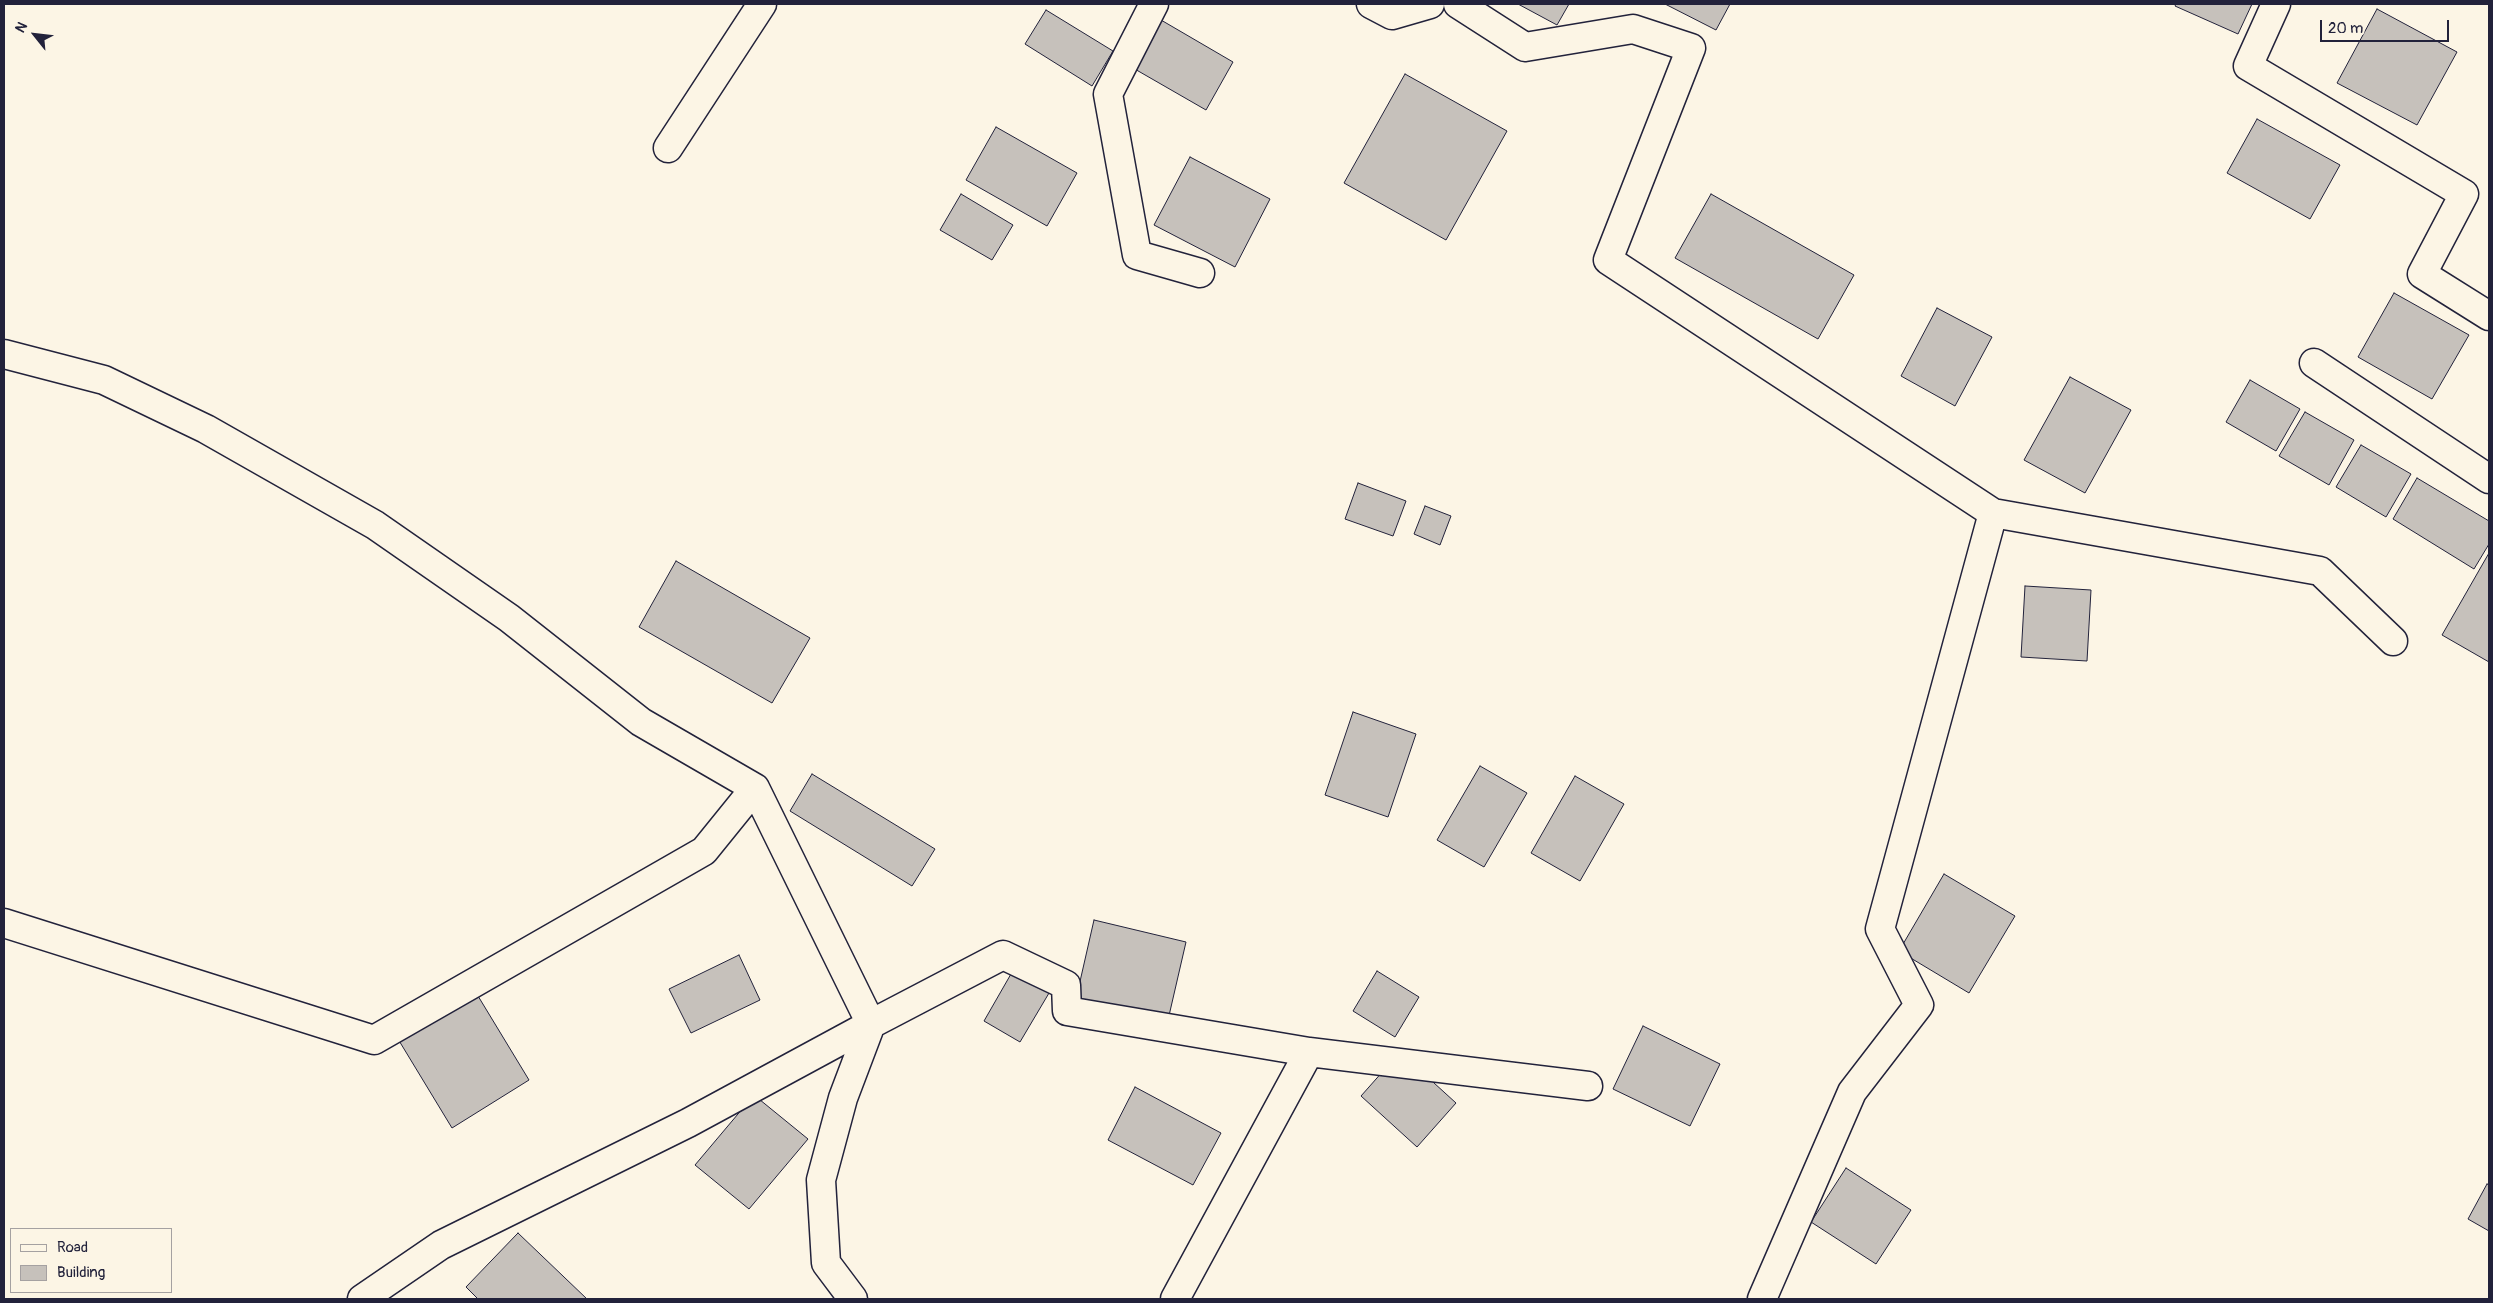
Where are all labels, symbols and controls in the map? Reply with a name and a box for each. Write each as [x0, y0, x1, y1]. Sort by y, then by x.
north arrow [10, 10, 60, 60]
scale bar [2323, 10, 2452, 42]
text: N [12, 19, 31, 36]
text: 20 m [2328, 19, 2363, 38]
legend [10, 1228, 172, 1293]
text: Road [57, 1238, 88, 1257]
text: Building [57, 1263, 105, 1282]

